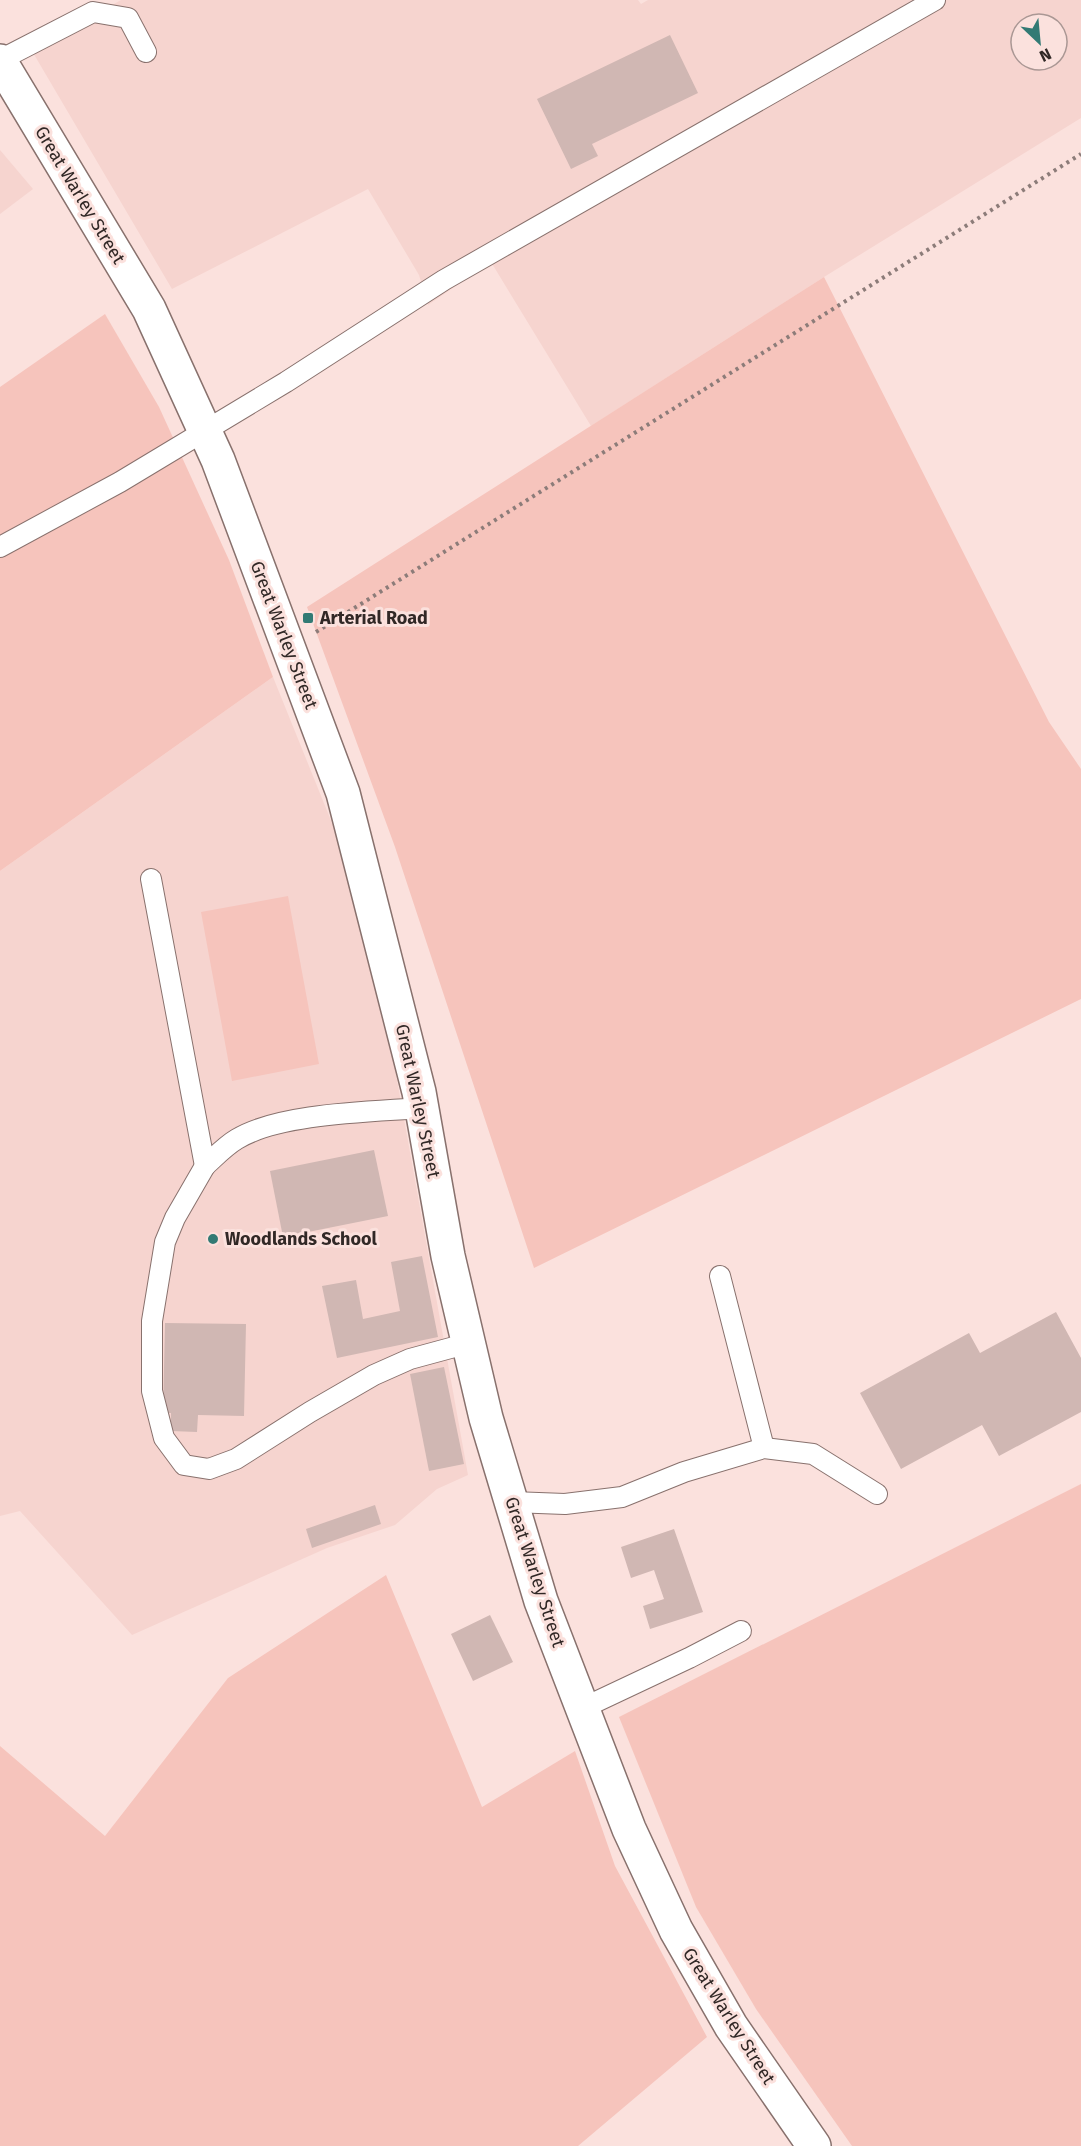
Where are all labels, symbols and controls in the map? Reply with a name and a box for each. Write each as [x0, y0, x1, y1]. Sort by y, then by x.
north arrow [1009, 12, 1069, 72]
text: N [1036, 44, 1054, 66]
street label: Great Warley Street [30, 122, 130, 268]
street label: Great Warley Street [246, 558, 323, 713]
place label: Arterial Road [319, 607, 428, 629]
marker: Arterial Road [301, 611, 315, 625]
street label: Great Warley Street [391, 1022, 445, 1181]
place label: Woodlands School [225, 1228, 377, 1250]
marker: Woodlands School [206, 1232, 220, 1246]
street label: Great Warley Street [500, 1494, 570, 1650]
street label: Great Warley Street [678, 1944, 780, 2089]

